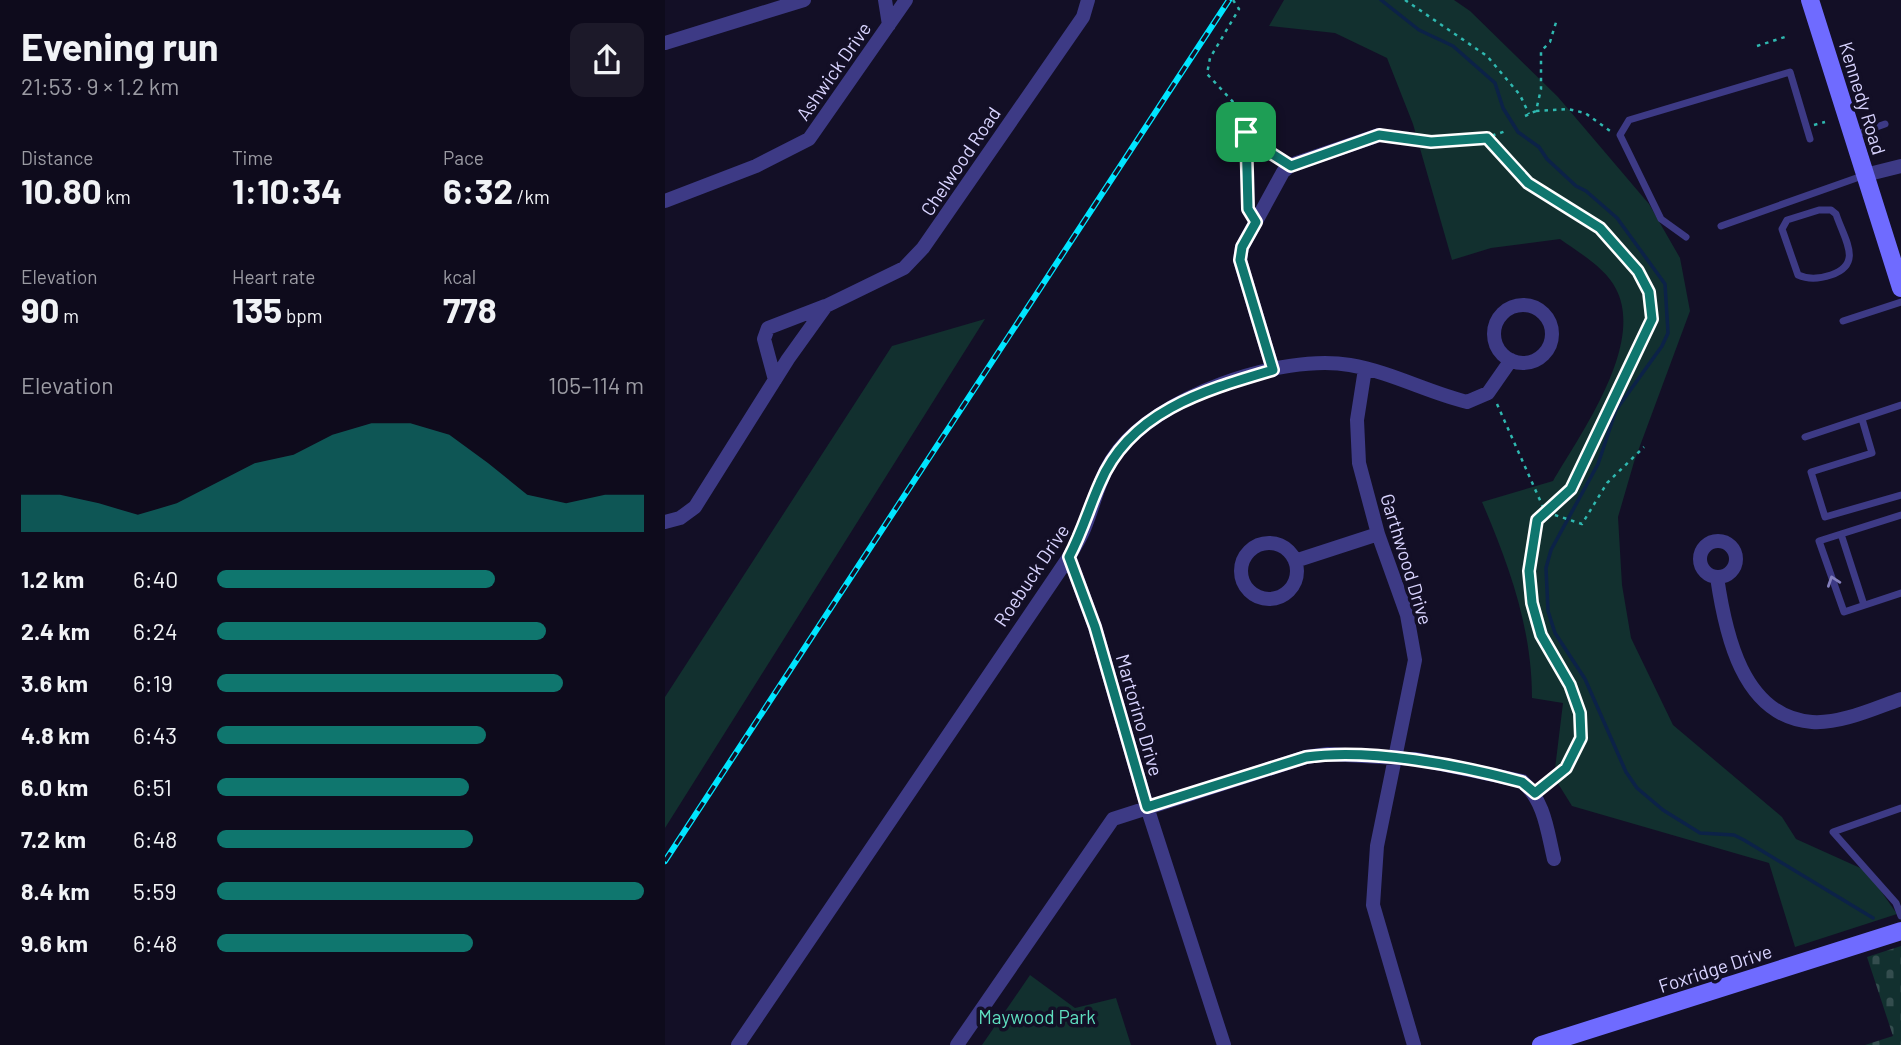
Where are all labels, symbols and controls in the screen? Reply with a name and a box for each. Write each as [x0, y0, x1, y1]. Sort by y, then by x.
street label: Ashwick Drive [791, 17, 875, 125]
text: Evening run [21, 23, 219, 69]
button: share [570, 23, 644, 97]
street label: Kennedy Road [1835, 39, 1891, 157]
text: 21:53 · 9 × 1.2 km [21, 72, 179, 100]
street label: Chelwood Road [915, 102, 1005, 220]
pin [1216, 102, 1276, 162]
icon: arrive [1227, 113, 1265, 151]
text: Distance [21, 146, 93, 169]
text: Time [232, 146, 273, 169]
text: Pace [443, 146, 484, 169]
text: 10.80 [21, 169, 102, 211]
text: 1:10:34 [232, 169, 342, 211]
text: 6:32 [443, 169, 513, 211]
text: km [102, 185, 131, 208]
text: /km [513, 185, 550, 208]
text: Elevation [21, 265, 98, 288]
text: Heart rate [232, 265, 315, 288]
text: kcal [443, 265, 476, 288]
text: 90 [21, 288, 60, 330]
text: 135 [232, 288, 282, 330]
text: 778 [443, 288, 497, 330]
text: m [60, 304, 79, 327]
text: bpm [282, 304, 323, 327]
text: Elevation [21, 371, 114, 399]
text: 105–114 m [548, 371, 644, 399]
street label: Garthwood Drive [1376, 491, 1438, 627]
street label: Roebuck Drive [988, 520, 1074, 630]
text: 1.2 km [21, 565, 84, 593]
text: 6:40 [133, 565, 178, 593]
one-way arrow [1828, 575, 1842, 587]
text: 2.4 km [21, 617, 90, 645]
text: 6:24 [133, 617, 178, 645]
street label: Martorino Drive [1112, 651, 1168, 779]
text: 3.6 km [21, 669, 88, 697]
text: 6:19 [133, 669, 173, 697]
text: 4.8 km [21, 721, 90, 749]
text: 6:43 [133, 721, 177, 749]
text: 6.0 km [21, 773, 88, 801]
text: 6:51 [133, 773, 172, 801]
text: 7.2 km [21, 825, 86, 853]
text: 6:48 [133, 825, 177, 853]
text: 8.4 km [21, 877, 90, 905]
text: 5:59 [133, 877, 176, 905]
text: 9.6 km [21, 929, 88, 957]
text: 6:48 [133, 929, 177, 957]
street label: Foxridge Drive [1655, 939, 1775, 997]
park label: Maywood Park [978, 1005, 1096, 1028]

